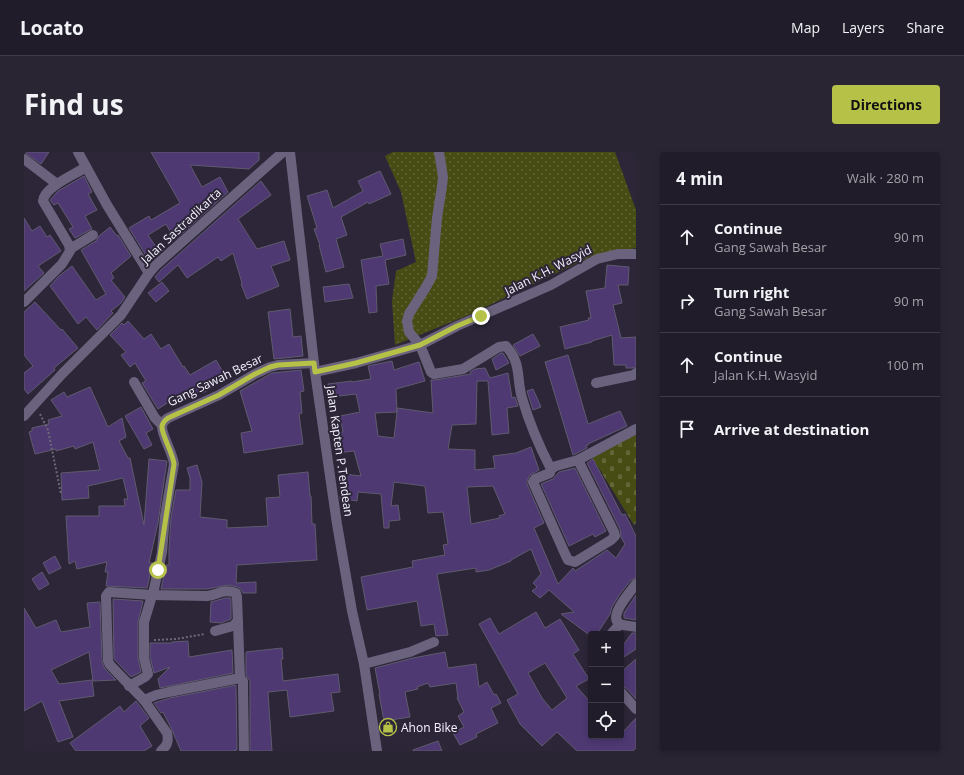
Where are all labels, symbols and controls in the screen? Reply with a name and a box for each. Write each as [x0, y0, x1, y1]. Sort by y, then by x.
text: Locato [20, 15, 84, 41]
text: Map [791, 18, 820, 37]
text: Layers [842, 18, 884, 37]
text: Share [906, 18, 944, 37]
text: Find us [24, 85, 124, 123]
button: Directions [832, 85, 940, 124]
text: 4 min [676, 167, 723, 190]
text: Walk · 280 m [847, 169, 924, 187]
street label: Jalan Sastradikarta [136, 184, 225, 268]
text: Continue [714, 218, 782, 238]
icon: ahead [676, 226, 698, 248]
text: 90 m [894, 228, 924, 246]
text: Gang Sawah Besar [714, 238, 827, 256]
street label: Jalan K.H. Wasyid [501, 241, 594, 300]
text: Turn right [714, 282, 789, 302]
icon: right [676, 290, 698, 312]
text: 90 m [894, 292, 924, 310]
text: Gang Sawah Besar [714, 302, 827, 320]
route end [472, 307, 490, 325]
text: Continue [714, 346, 782, 366]
street label: Gang Sawah Besar [165, 350, 265, 410]
icon: ahead [676, 354, 698, 376]
text: 100 m [886, 356, 924, 374]
text: Jalan K.H. Wasyid [714, 366, 818, 384]
street label: Jalan Kapten P.Tendean [322, 383, 358, 518]
icon: arrive [676, 418, 698, 440]
text: Arrive at destination [714, 419, 869, 439]
route start [149, 561, 167, 579]
map controls [588, 631, 624, 739]
button: + [588, 631, 624, 667]
button: − [588, 667, 624, 703]
button: locate [588, 703, 624, 739]
shop icon: Ahon Bike [378, 717, 398, 737]
place label: Ahon Bike [401, 719, 458, 736]

